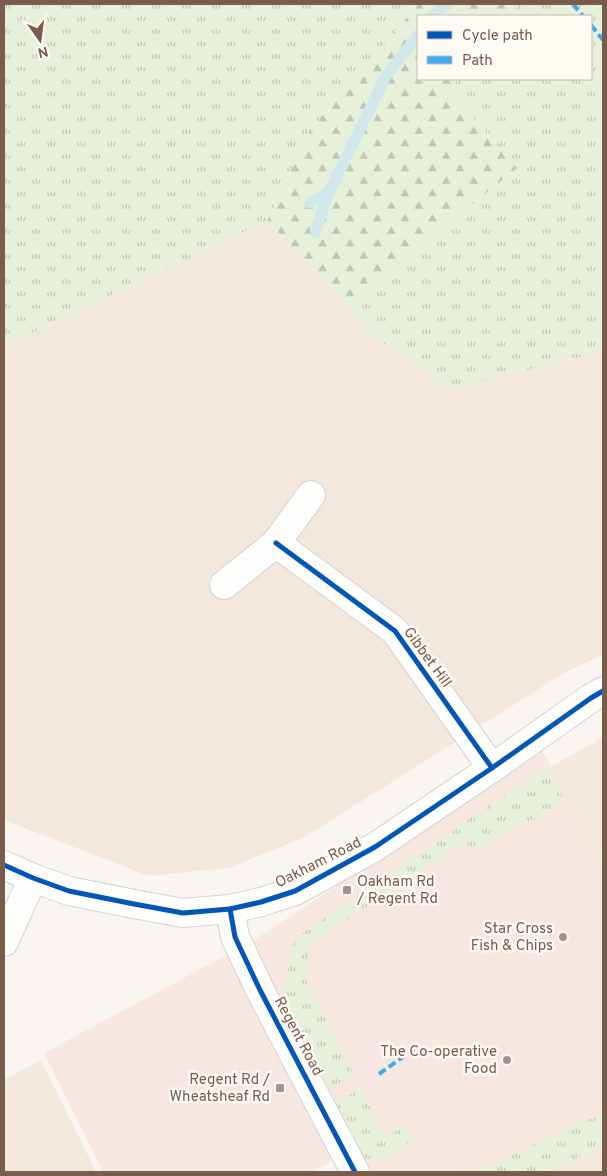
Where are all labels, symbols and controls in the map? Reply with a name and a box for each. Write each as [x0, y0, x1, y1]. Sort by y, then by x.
north arrow [15, 15, 65, 65]
legend [417, 15, 592, 80]
text: Cycle path [462, 27, 533, 46]
text: N [36, 42, 50, 61]
text: Path [462, 52, 493, 71]
street label: Gibbet Hill [398, 624, 455, 692]
street label: Oakham Road [272, 834, 365, 893]
place label: Oakham Rd / Regent Rd [356, 873, 438, 909]
marker: Oakham Rd / Regent Rd [341, 884, 353, 896]
place label: Star Cross Fish & Chips [471, 920, 553, 956]
marker: Star Cross Fish & Chips [557, 931, 569, 943]
street label: Regent Road [269, 994, 326, 1079]
place label: The Co-operative Food [380, 1043, 497, 1079]
marker: The Co-operative Food [501, 1054, 513, 1066]
place label: Regent Rd / Wheatsheaf Rd [169, 1071, 271, 1107]
marker: Regent Rd / Wheatsheaf Rd [274, 1082, 286, 1094]

